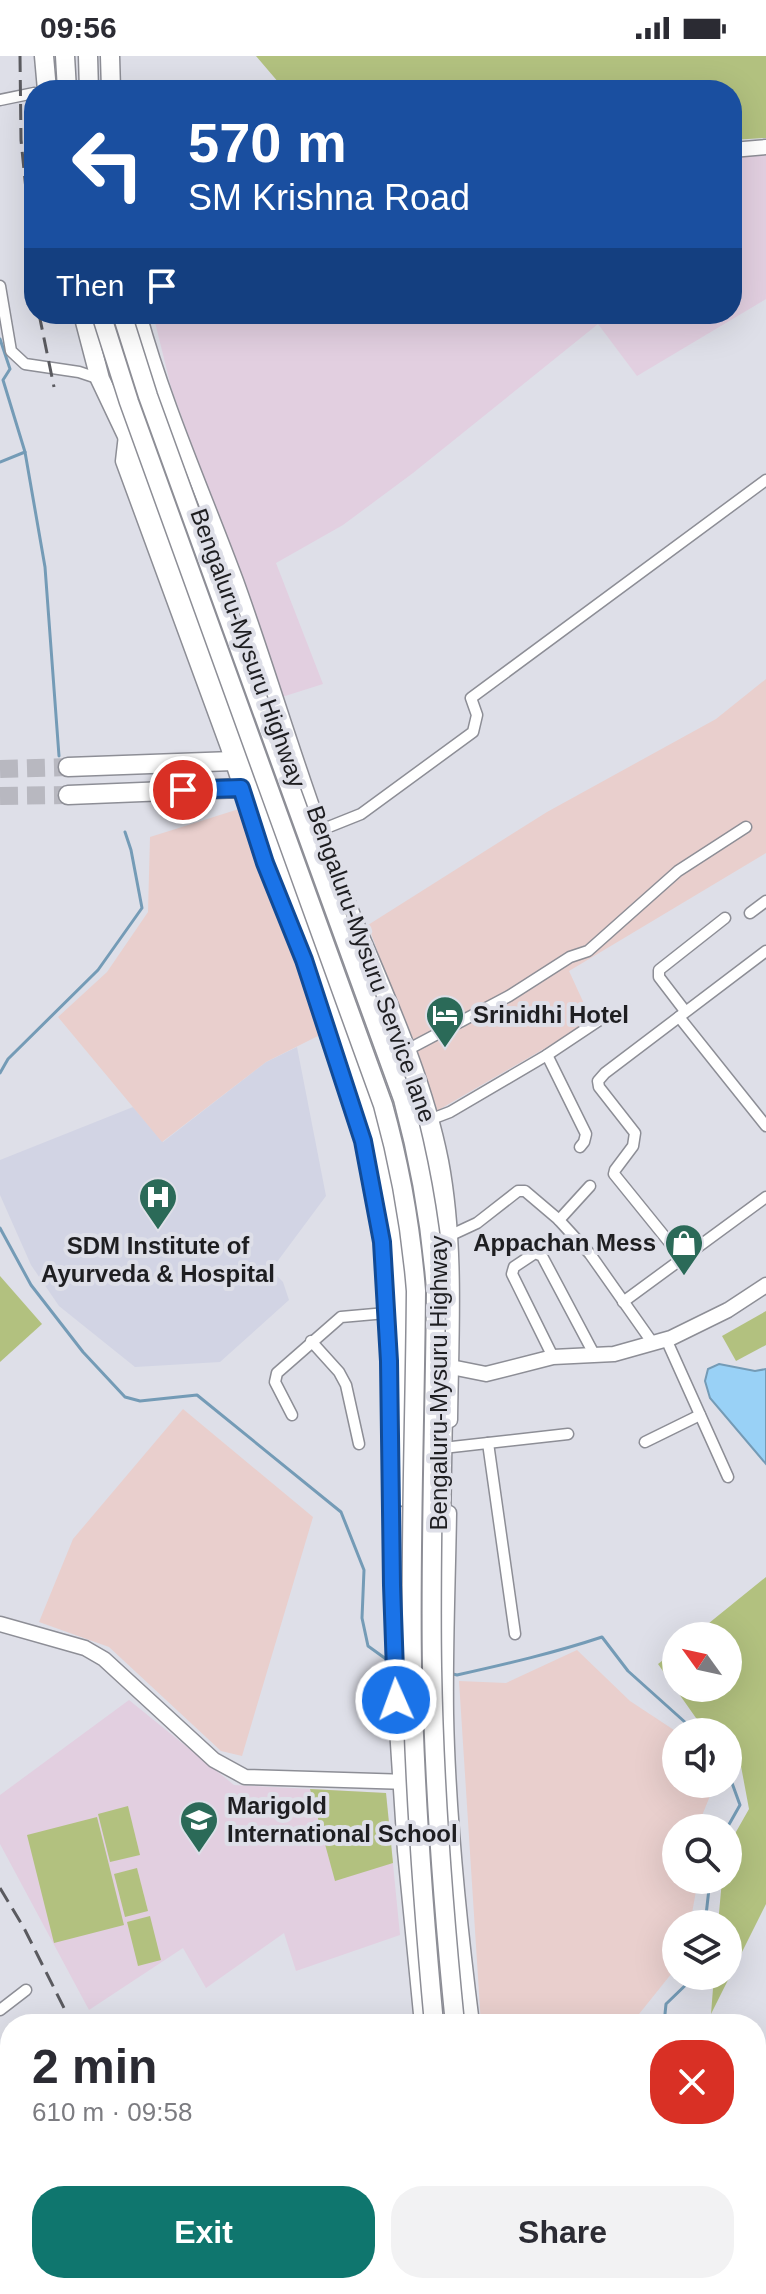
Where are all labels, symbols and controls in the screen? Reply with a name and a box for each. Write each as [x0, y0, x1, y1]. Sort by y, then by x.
text: 09:56 [40, 11, 117, 44]
text: 570 m [188, 111, 347, 174]
icon: left [56, 112, 160, 216]
text: SM Krishna Road [188, 177, 470, 218]
icon: arrive [140, 264, 184, 308]
text: Then [56, 269, 124, 302]
street label: Bengaluru-Mysuru Highway [185, 505, 312, 791]
pin [149, 756, 217, 824]
icon: arrive [161, 768, 205, 812]
street label: Bengaluru-Mysuru Service lane [302, 802, 441, 1126]
hotel icon: Srinidhi Hotel [424, 994, 466, 1049]
place label: Srinidhi Hotel [473, 1001, 629, 1028]
hospital icon: SDM Institute of Ayurveda & Hospital [137, 1176, 179, 1231]
shop icon: Appachan Mess [663, 1222, 705, 1277]
place label: Appachan Mess [473, 1229, 656, 1256]
place label: SDM Institute of Ayurveda & Hospital [41, 1232, 275, 1287]
street label: Bengaluru-Mysuru Highway [425, 1236, 452, 1530]
north arrow [662, 1622, 742, 1702]
map controls [662, 1622, 742, 1990]
position arrow [354, 1658, 438, 1742]
button: sound [662, 1718, 742, 1798]
place label: Marigold International School [227, 1792, 458, 1847]
school or university icon: Marigold International School [178, 1799, 220, 1854]
button: search [662, 1814, 742, 1894]
button: layers [662, 1910, 742, 1990]
text: 2 min [32, 2040, 157, 2093]
button: close [650, 2040, 734, 2124]
text: 610 m · 09:58 [32, 2097, 192, 2127]
button: Exit [32, 2186, 375, 2278]
button: Share [391, 2186, 734, 2278]

